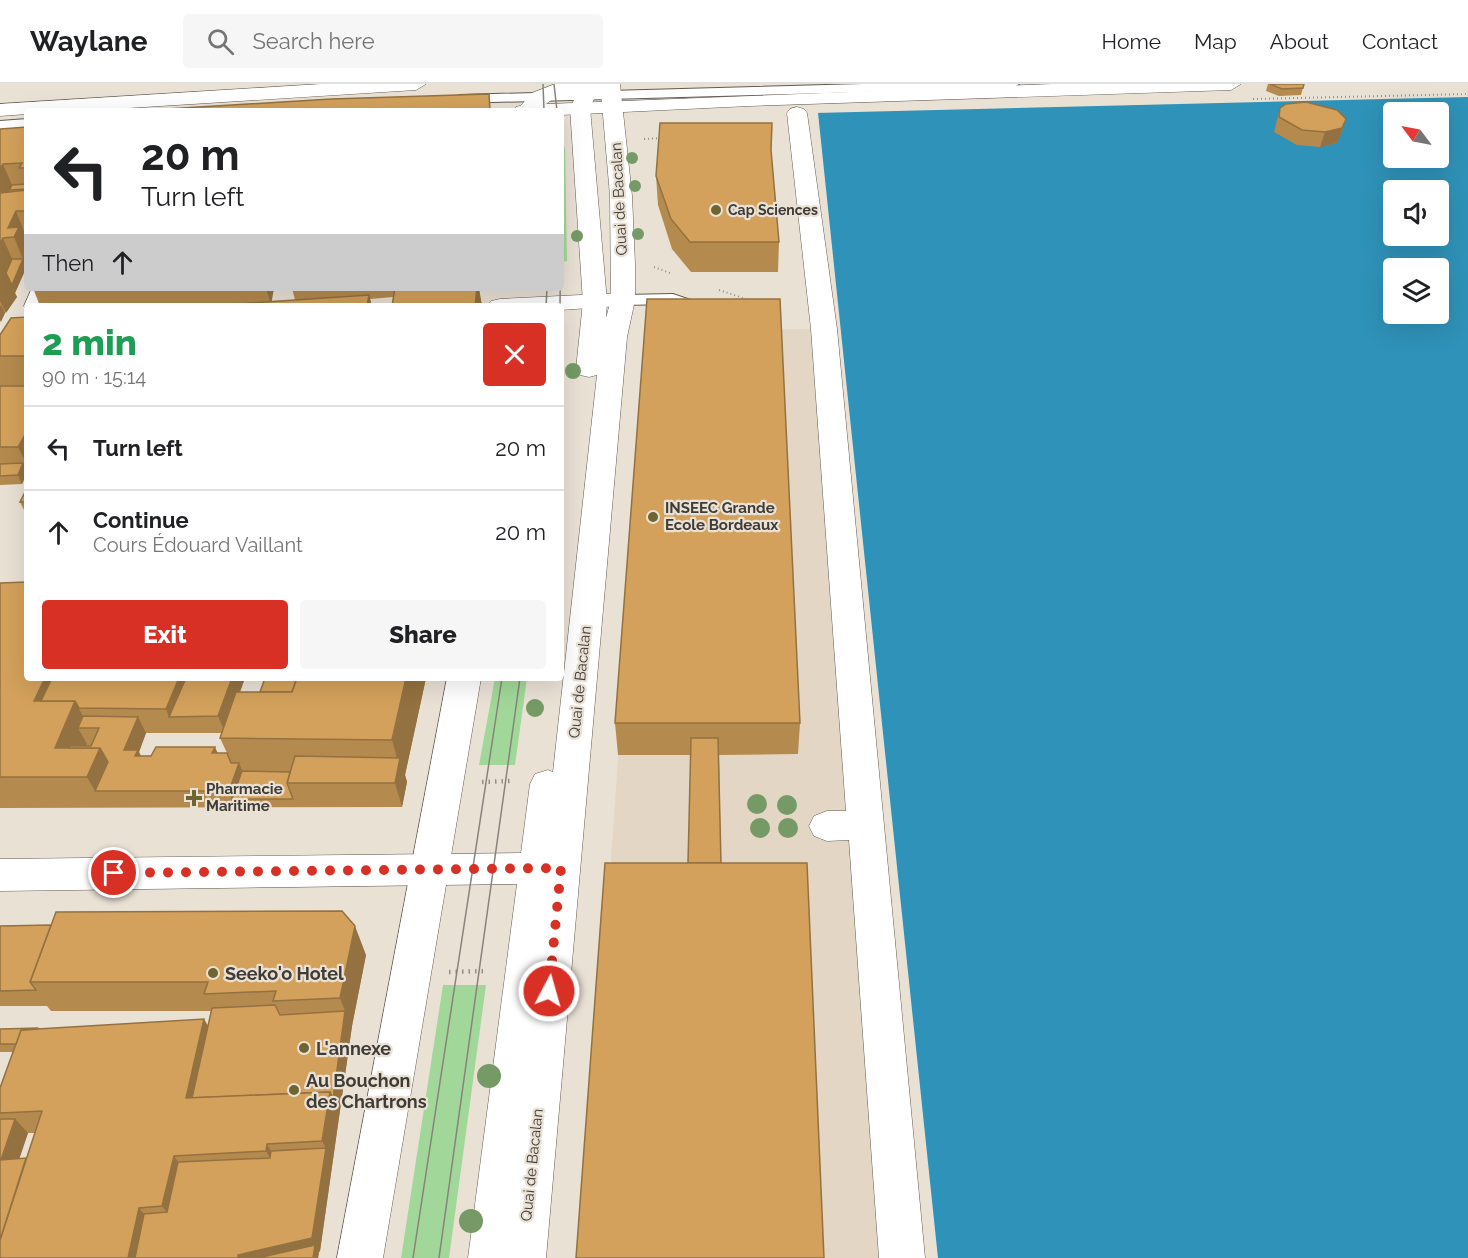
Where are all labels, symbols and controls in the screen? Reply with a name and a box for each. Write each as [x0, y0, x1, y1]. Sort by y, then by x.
search box [183, 14, 603, 68]
text: Waylane [30, 25, 147, 58]
icon: search [204, 25, 237, 58]
text: Search here [252, 28, 375, 54]
text: Home [1102, 29, 1161, 54]
text: Map [1194, 29, 1237, 54]
text: About [1270, 29, 1329, 54]
text: Contact [1362, 29, 1438, 54]
north arrow [1383, 102, 1449, 168]
map controls [1383, 102, 1449, 324]
text: 20 m [141, 131, 240, 180]
icon: left [42, 132, 120, 210]
street label: Quai de Bacalan [607, 142, 631, 256]
button: sound [1383, 180, 1449, 246]
text: Turn left [141, 181, 244, 212]
place label: Cap Sciences [728, 202, 818, 218]
marker: Cap Sciences [709, 203, 723, 217]
icon: ahead [106, 246, 139, 279]
text: Then [42, 250, 94, 276]
button: layers [1383, 258, 1449, 324]
text: 2 min [42, 321, 137, 363]
button: close [483, 323, 546, 386]
text: 90 m · 15:14 [42, 365, 146, 389]
icon: left [42, 432, 75, 465]
text: Turn left [93, 435, 183, 461]
text: 20 m [495, 435, 546, 461]
place label: INSEEC Grande Ecole Bordeaux [665, 499, 778, 534]
text: Continue [93, 507, 189, 533]
marker: INSEEC Grande Ecole Bordeaux [646, 510, 660, 524]
icon: ahead [42, 516, 75, 549]
text: 20 m [495, 519, 546, 545]
text: Cours Édouard Vaillant [93, 533, 303, 557]
button: Exit [42, 600, 288, 669]
button: Share [300, 600, 546, 669]
street label: Quai de Bacalan [565, 625, 595, 739]
place label: Pharmacie Maritime [206, 780, 283, 815]
marker: Pharmacie Maritime [187, 791, 201, 805]
pin [88, 847, 139, 898]
icon: arrive [97, 856, 130, 889]
position arrow [517, 959, 581, 1023]
place label: Seeko'o Hotel [225, 963, 344, 984]
marker: Seeko'o Hotel [206, 966, 220, 980]
place label: L'annexe [316, 1038, 391, 1059]
marker: L'annexe [297, 1041, 311, 1055]
place label: Au Bouchon des Chartrons [306, 1070, 427, 1112]
marker: Au Bouchon des Chartrons [287, 1083, 301, 1097]
street label: Quai de Bacalan [517, 1108, 547, 1222]

